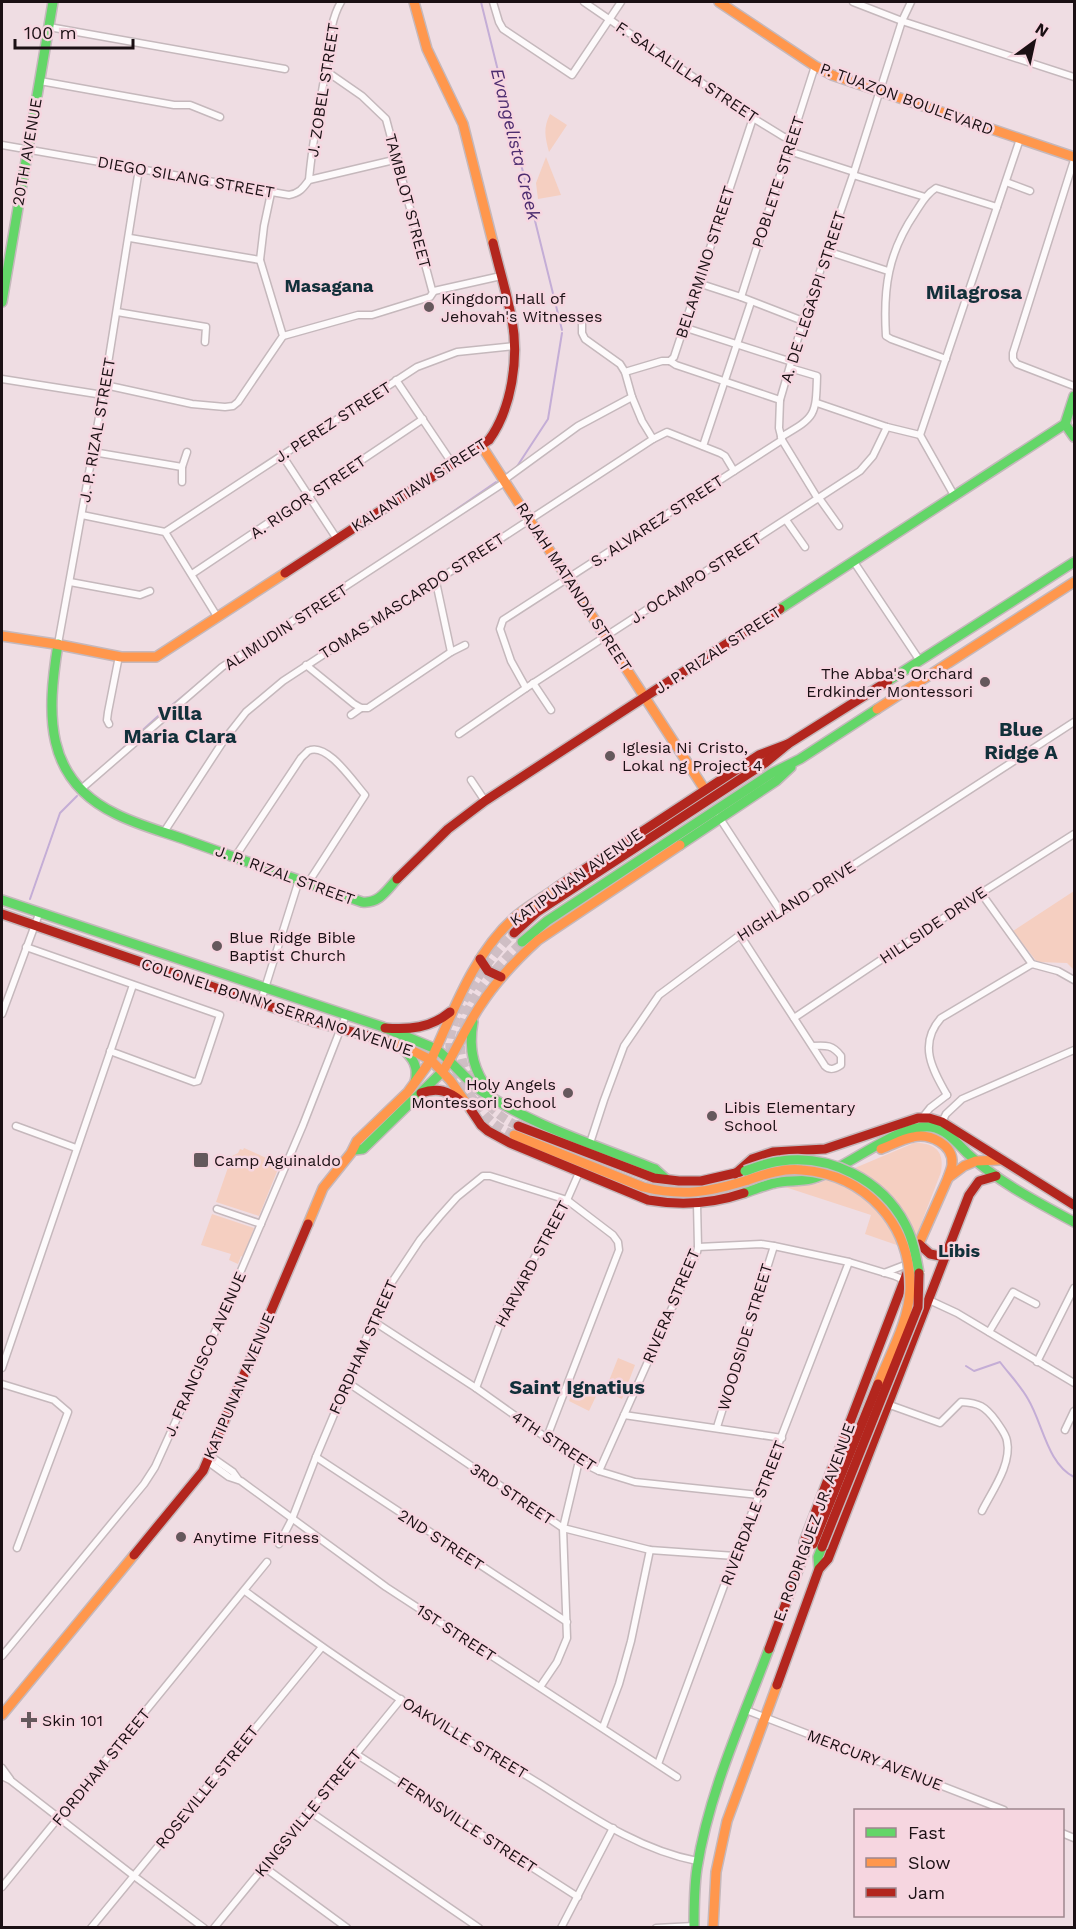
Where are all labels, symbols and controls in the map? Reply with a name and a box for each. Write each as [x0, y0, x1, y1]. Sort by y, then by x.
scale bar [15, 12, 134, 50]
north arrow [1004, 12, 1064, 72]
street label: F. SALALILLA STREET [612, 17, 762, 127]
text: N [1032, 19, 1052, 41]
street label: J. ZOBEL STREET [303, 21, 343, 158]
text: 100 m [24, 22, 77, 43]
street label: P. TUAZON BOULEVARD [818, 59, 996, 139]
water label: Evangelista Creek [487, 66, 545, 223]
street label: 20TH AVENUE [8, 97, 46, 207]
street label: POBLETE STREET [748, 113, 808, 250]
street label: TAMBLOT STREET [381, 132, 435, 271]
street label: DIEGO SILANG STREET [96, 152, 276, 202]
street label: BELARMINO STREET [671, 183, 739, 341]
street label: A. DE LEGASPI STREET [776, 208, 850, 385]
district label: Masagana [285, 275, 374, 296]
district label: Milagrosa [926, 280, 1023, 304]
place label: Kingdom Hall of Jehovah's Witnesses [441, 289, 602, 326]
marker: Kingdom Hall of Jehovah's Witnesses [422, 300, 436, 314]
street label: J. P. RIZAL STREET [75, 356, 119, 504]
street label: J. PEREZ STREET [271, 377, 395, 467]
street label: KALANTIAW STREET [348, 434, 491, 536]
street label: A. RIGOR STREET [246, 451, 370, 543]
street label: S. ALVAREZ STREET [587, 471, 727, 571]
street label: RAJAH MATANDA STREET [512, 499, 636, 675]
street label: J. OCAMPO STREET [627, 528, 766, 628]
street label: TOMAS MASCARDO STREET [316, 529, 508, 663]
street label: ALIMUDIN STREET [221, 580, 352, 674]
street label: J. P. RIZAL STREET [651, 602, 785, 698]
place label: The Abba's Orchard Erdkinder Montessori [806, 664, 973, 701]
marker: The Abba's Orchard Erdkinder Montessori [978, 675, 992, 689]
district label: Villa Maria Clara [123, 701, 237, 748]
district label: Blue Ridge A [984, 717, 1058, 764]
place label: Iglesia Ni Cristo, Lokal ng Project 4 [622, 738, 763, 775]
marker: Iglesia Ni Cristo, Lokal ng Project 4 [603, 749, 617, 763]
street label: KATIPUNAN AVENUE [506, 824, 646, 930]
street label: J. P. RIZAL STREET [213, 841, 358, 909]
street label: HIGHLAND DRIVE [733, 857, 859, 945]
street label: HILLSIDE DRIVE [876, 882, 990, 968]
place label: Blue Ridge Bible Baptist Church [229, 928, 356, 965]
marker: Blue Ridge Bible Baptist Church [210, 939, 224, 953]
street label: COLONEL BONNY SERRANO AVENUE [139, 954, 415, 1060]
place label: Holy Angels Montessori School [411, 1075, 556, 1112]
marker: Holy Angels Montessori School [561, 1086, 575, 1100]
place label: Libis Elementary School [724, 1098, 856, 1135]
marker: Libis Elementary School [705, 1109, 719, 1123]
marker: Camp Aguinaldo [192, 1151, 210, 1169]
place label: Camp Aguinaldo [214, 1151, 341, 1170]
street label: HARVARD STREET [491, 1197, 574, 1330]
district label: Libis [938, 1240, 980, 1261]
street label: RIVERA STREET [638, 1246, 704, 1366]
street label: WOODSIDE STREET [714, 1261, 777, 1413]
street label: J. FRANCISCO AVENUE [160, 1269, 250, 1439]
street label: FORDHAM STREET [325, 1276, 401, 1417]
street label: KATIPUNAN AVENUE [199, 1310, 279, 1462]
district label: Saint Ignatius [509, 1375, 645, 1399]
street label: 4TH STREET [508, 1407, 600, 1475]
street label: E. RODRIGUEZ JR. AVENUE [769, 1420, 859, 1624]
street label: RIVERDALE STREET [717, 1438, 790, 1588]
street label: 3RD STREET [466, 1459, 558, 1529]
street label: 2ND STREET [395, 1505, 488, 1575]
place label: Anytime Fitness [193, 1528, 319, 1547]
marker: Anytime Fitness [174, 1530, 188, 1544]
street label: 1ST STREET [413, 1600, 500, 1666]
street label: OAKVILLE STREET [399, 1693, 531, 1783]
street label: FORDHAM STREET [48, 1704, 154, 1829]
marker: Skin 101 [20, 1711, 38, 1729]
place label: Skin 101 [42, 1711, 103, 1730]
street label: ROSEVILLE STREET [151, 1721, 263, 1852]
street label: MERCURY AVENUE [804, 1725, 946, 1795]
street label: KINGSVILLE STREET [251, 1745, 366, 1881]
street label: FERNSVILLE STREET [394, 1773, 541, 1877]
legend [854, 1809, 1064, 1917]
text: Fast [908, 1822, 946, 1843]
text: Slow [908, 1852, 951, 1873]
text: Jam [908, 1882, 945, 1903]

